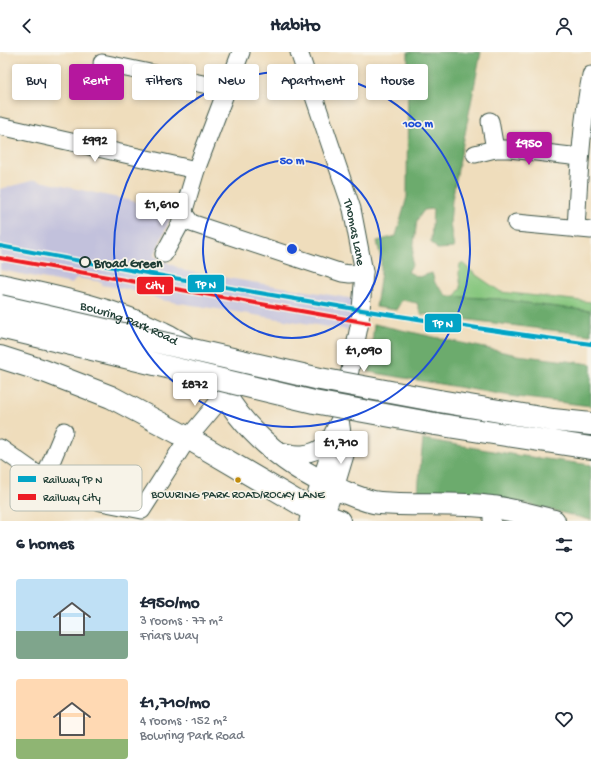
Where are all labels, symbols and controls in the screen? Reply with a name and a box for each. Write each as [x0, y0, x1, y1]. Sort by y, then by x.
icon: back [16, 15, 38, 37]
icon: person [553, 15, 575, 37]
text: Habito [270, 16, 321, 37]
chip: Buy [12, 64, 61, 100]
chip: Rent [69, 64, 124, 100]
chip: Filters [132, 64, 196, 100]
chip: New [204, 64, 259, 100]
chip: Apartment [267, 64, 358, 100]
chip: House [366, 64, 428, 100]
text: 100 m [402, 118, 433, 132]
pin: £992 [71, 129, 119, 163]
pin: £950 [505, 132, 553, 166]
text: £992 [82, 134, 108, 149]
text: £950 [516, 137, 542, 152]
text: 50 m [280, 155, 305, 169]
pin: £1,610 [129, 193, 195, 227]
street label: Thomas Lane [339, 196, 368, 267]
text: £1,610 [145, 198, 179, 213]
centre of rings [285, 242, 299, 256]
marker: Broad Green [79, 256, 91, 268]
place label: Broad Green [93, 257, 163, 272]
line badge: TP N [187, 274, 225, 293]
line badge: City [136, 276, 174, 295]
text: City [145, 280, 165, 293]
text: TP N [195, 280, 216, 292]
street label: Bowring Park Road [77, 299, 181, 350]
line badge: TP N [424, 313, 462, 333]
text: TP N [432, 319, 453, 331]
pin: £1,090 [331, 339, 397, 373]
text: £1,090 [346, 344, 382, 359]
pin: £872 [171, 373, 219, 407]
text: £872 [182, 378, 208, 393]
pin: £1,710 [308, 431, 374, 465]
text: £1,710 [324, 436, 358, 451]
legend [10, 465, 142, 511]
text: Railway TP N [43, 475, 102, 487]
marker: BOWRING PARK ROAD/ROCKY LANE [233, 475, 243, 485]
place label: BOWRING PARK ROAD/ROCKY LANE [150, 489, 325, 503]
text: Railway City [43, 493, 101, 505]
icon: filters [553, 534, 575, 556]
text: 6 homes [16, 535, 74, 555]
text: £950/mo [140, 594, 200, 614]
icon: home [48, 595, 96, 643]
icon: heart [553, 608, 575, 630]
text: 3 rooms · 77 m² [140, 614, 223, 629]
text: Friars Way [140, 629, 198, 644]
text: £1,710/mo [140, 694, 210, 714]
icon: home [48, 695, 96, 743]
icon: heart [553, 708, 575, 730]
text: 4 rooms · 152 m² [140, 714, 228, 729]
text: Bowring Park Road [140, 729, 244, 744]

